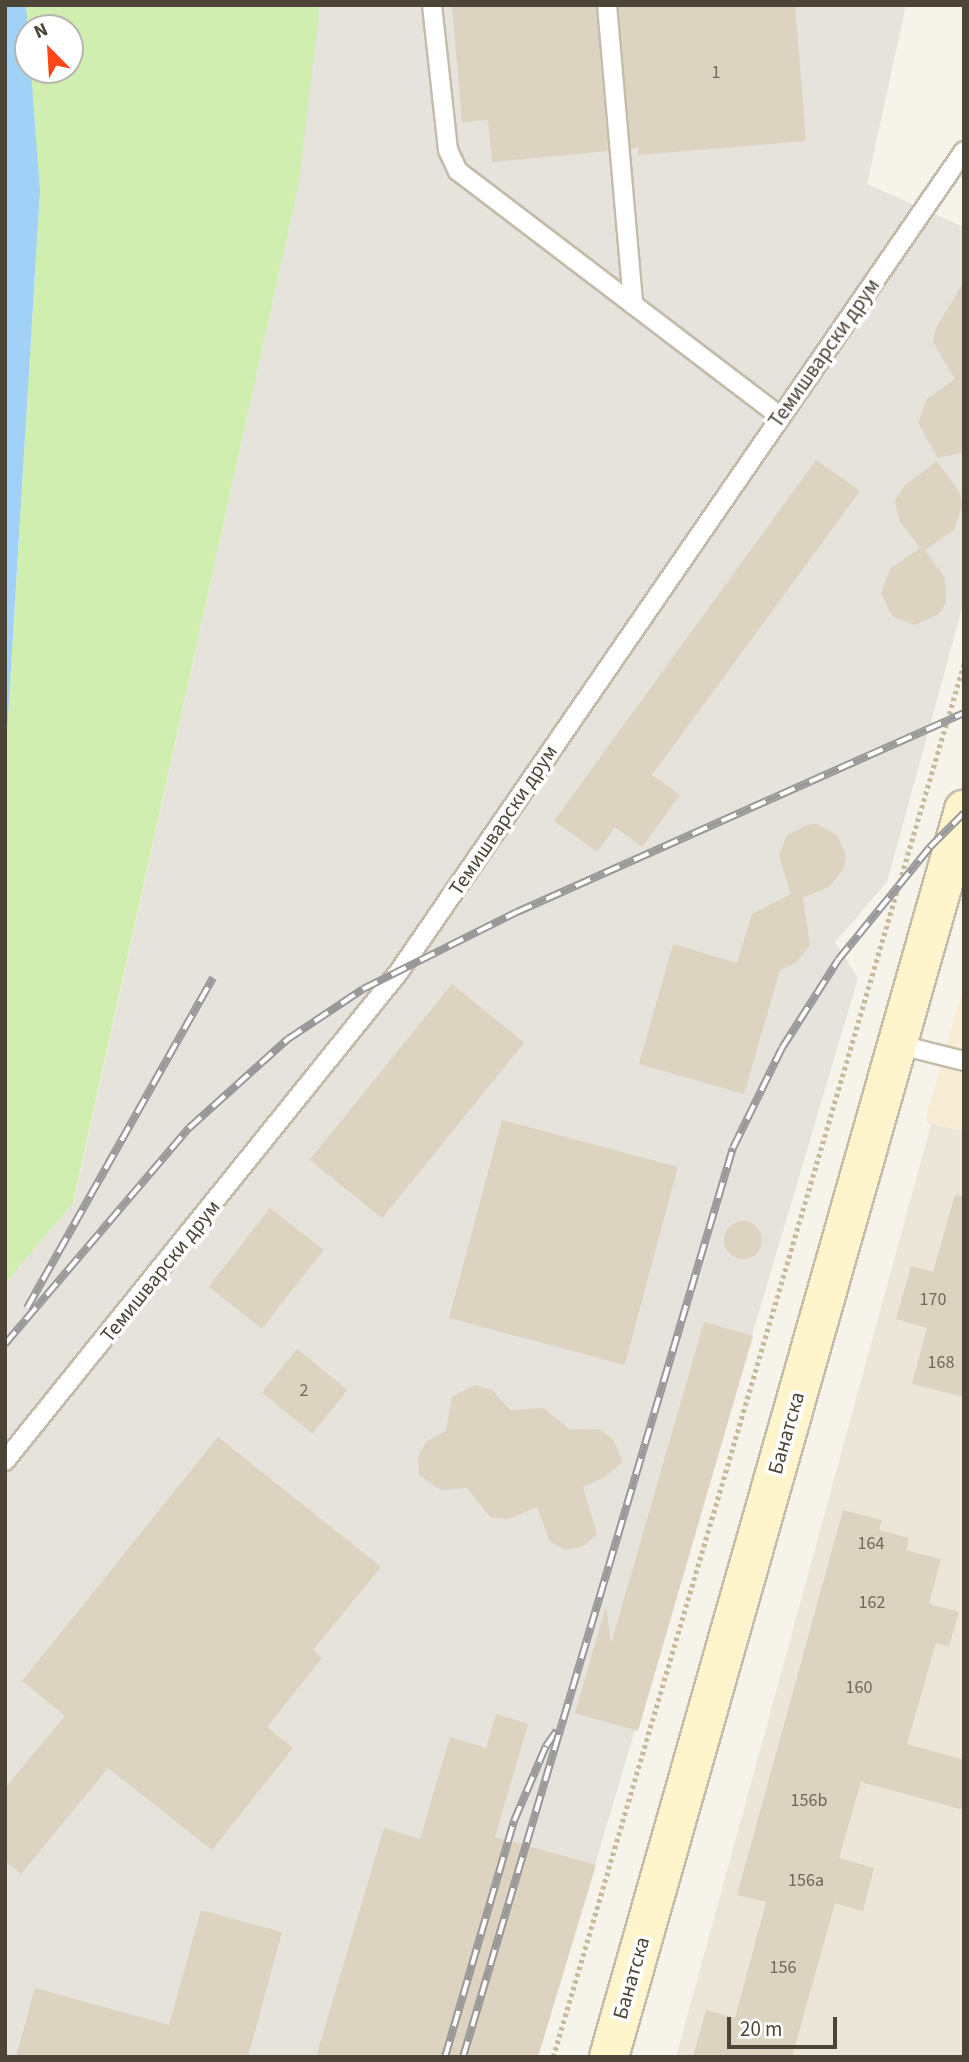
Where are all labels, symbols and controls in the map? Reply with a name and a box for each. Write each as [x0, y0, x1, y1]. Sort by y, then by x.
north arrow [14, 14, 84, 84]
text: N [30, 16, 52, 46]
house number: 1 [712, 62, 720, 84]
street label: Темишварски друм [763, 274, 885, 432]
street label: Темишварски друм [443, 740, 563, 900]
street label: Темишварски друм [95, 1195, 225, 1347]
house number: 170 [920, 1289, 946, 1311]
house number: 168 [928, 1352, 954, 1374]
house number: 2 [300, 1380, 308, 1402]
street label: Банатска [762, 1389, 810, 1477]
house number: 164 [858, 1533, 884, 1555]
house number: 162 [859, 1592, 885, 1614]
house number: 160 [846, 1677, 872, 1699]
house number: 156b [791, 1790, 827, 1812]
house number: 156a [788, 1870, 824, 1892]
street label: Банатска [607, 1934, 655, 2022]
house number: 156 [770, 1957, 796, 1979]
scale bar [731, 2002, 841, 2046]
text: 20 m [740, 2014, 782, 2044]

